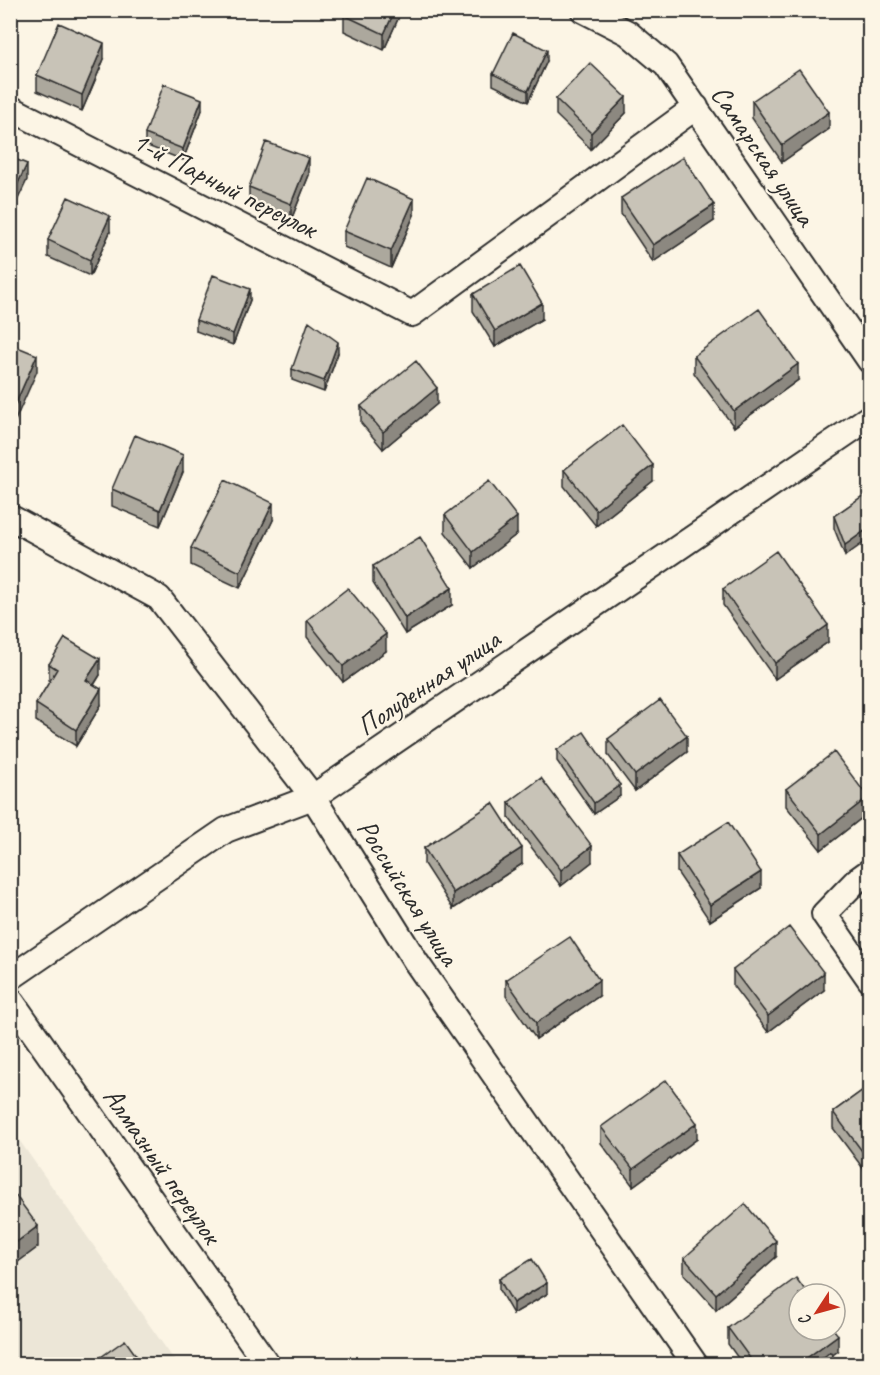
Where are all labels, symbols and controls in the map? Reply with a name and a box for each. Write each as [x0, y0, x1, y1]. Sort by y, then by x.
street label: Самарская улица [704, 78, 825, 234]
street label: 1-й Парный переулок [127, 123, 325, 247]
street label: Полуденная улица [350, 621, 508, 743]
street label: Российская улица [350, 813, 468, 973]
street label: Алмазный переулок [96, 1080, 231, 1252]
north arrow [787, 1282, 847, 1342]
text: С [794, 1309, 816, 1329]

